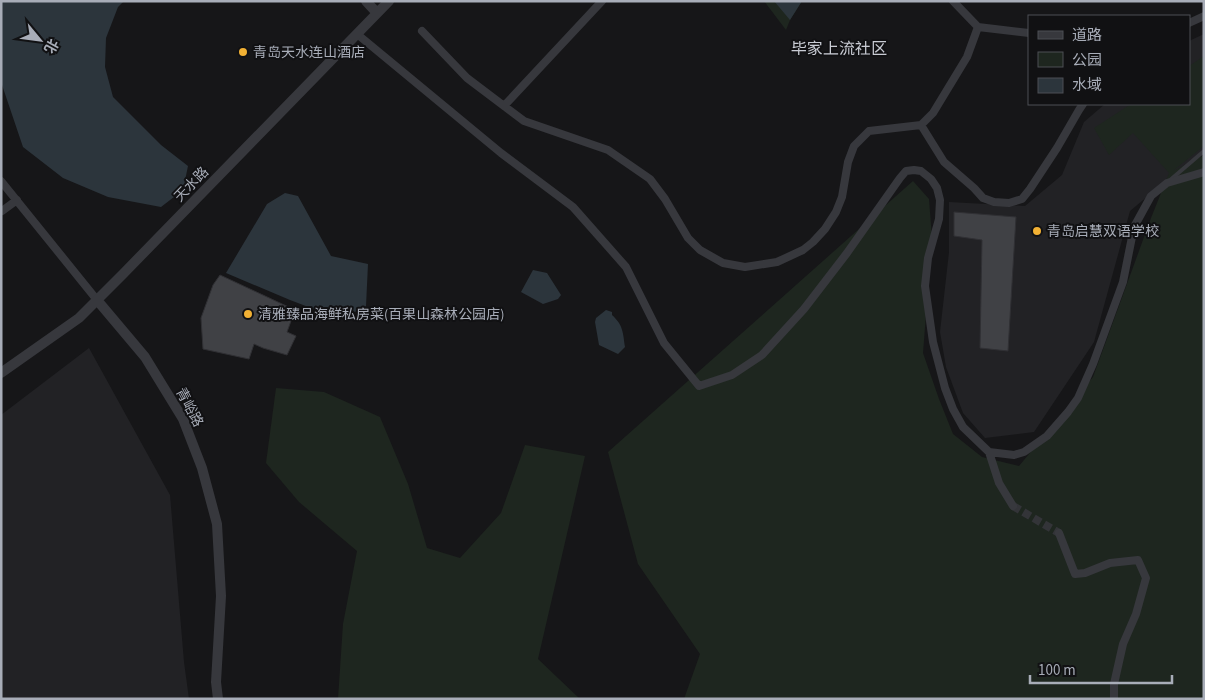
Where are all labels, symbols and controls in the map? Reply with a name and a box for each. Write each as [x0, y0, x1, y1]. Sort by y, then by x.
north arrow [15, 15, 65, 65]
legend [1028, 15, 1190, 105]
text: 道路 [1072, 25, 1102, 46]
text: 北 [38, 35, 63, 57]
district label: 毕家上流社区 [791, 38, 887, 60]
place label: 青岛天水连山酒店 [253, 43, 365, 63]
marker: 青岛天水连山酒店 [237, 46, 249, 58]
text: 公园 [1072, 50, 1102, 71]
text: 水域 [1072, 75, 1102, 96]
street label: 天水路 [170, 163, 214, 207]
place label: 青岛启慧双语学校 [1047, 222, 1159, 242]
marker: 青岛启慧双语学校 [1031, 225, 1043, 237]
place label: 清雅臻品海鲜私房菜(百果山森林公园店) [258, 305, 504, 325]
marker: 清雅臻品海鲜私房菜(百果山森林公园店) [242, 308, 254, 320]
street label: 青峪路 [170, 384, 208, 431]
scale bar [1030, 652, 1172, 684]
text: 100 m [1038, 660, 1076, 681]

